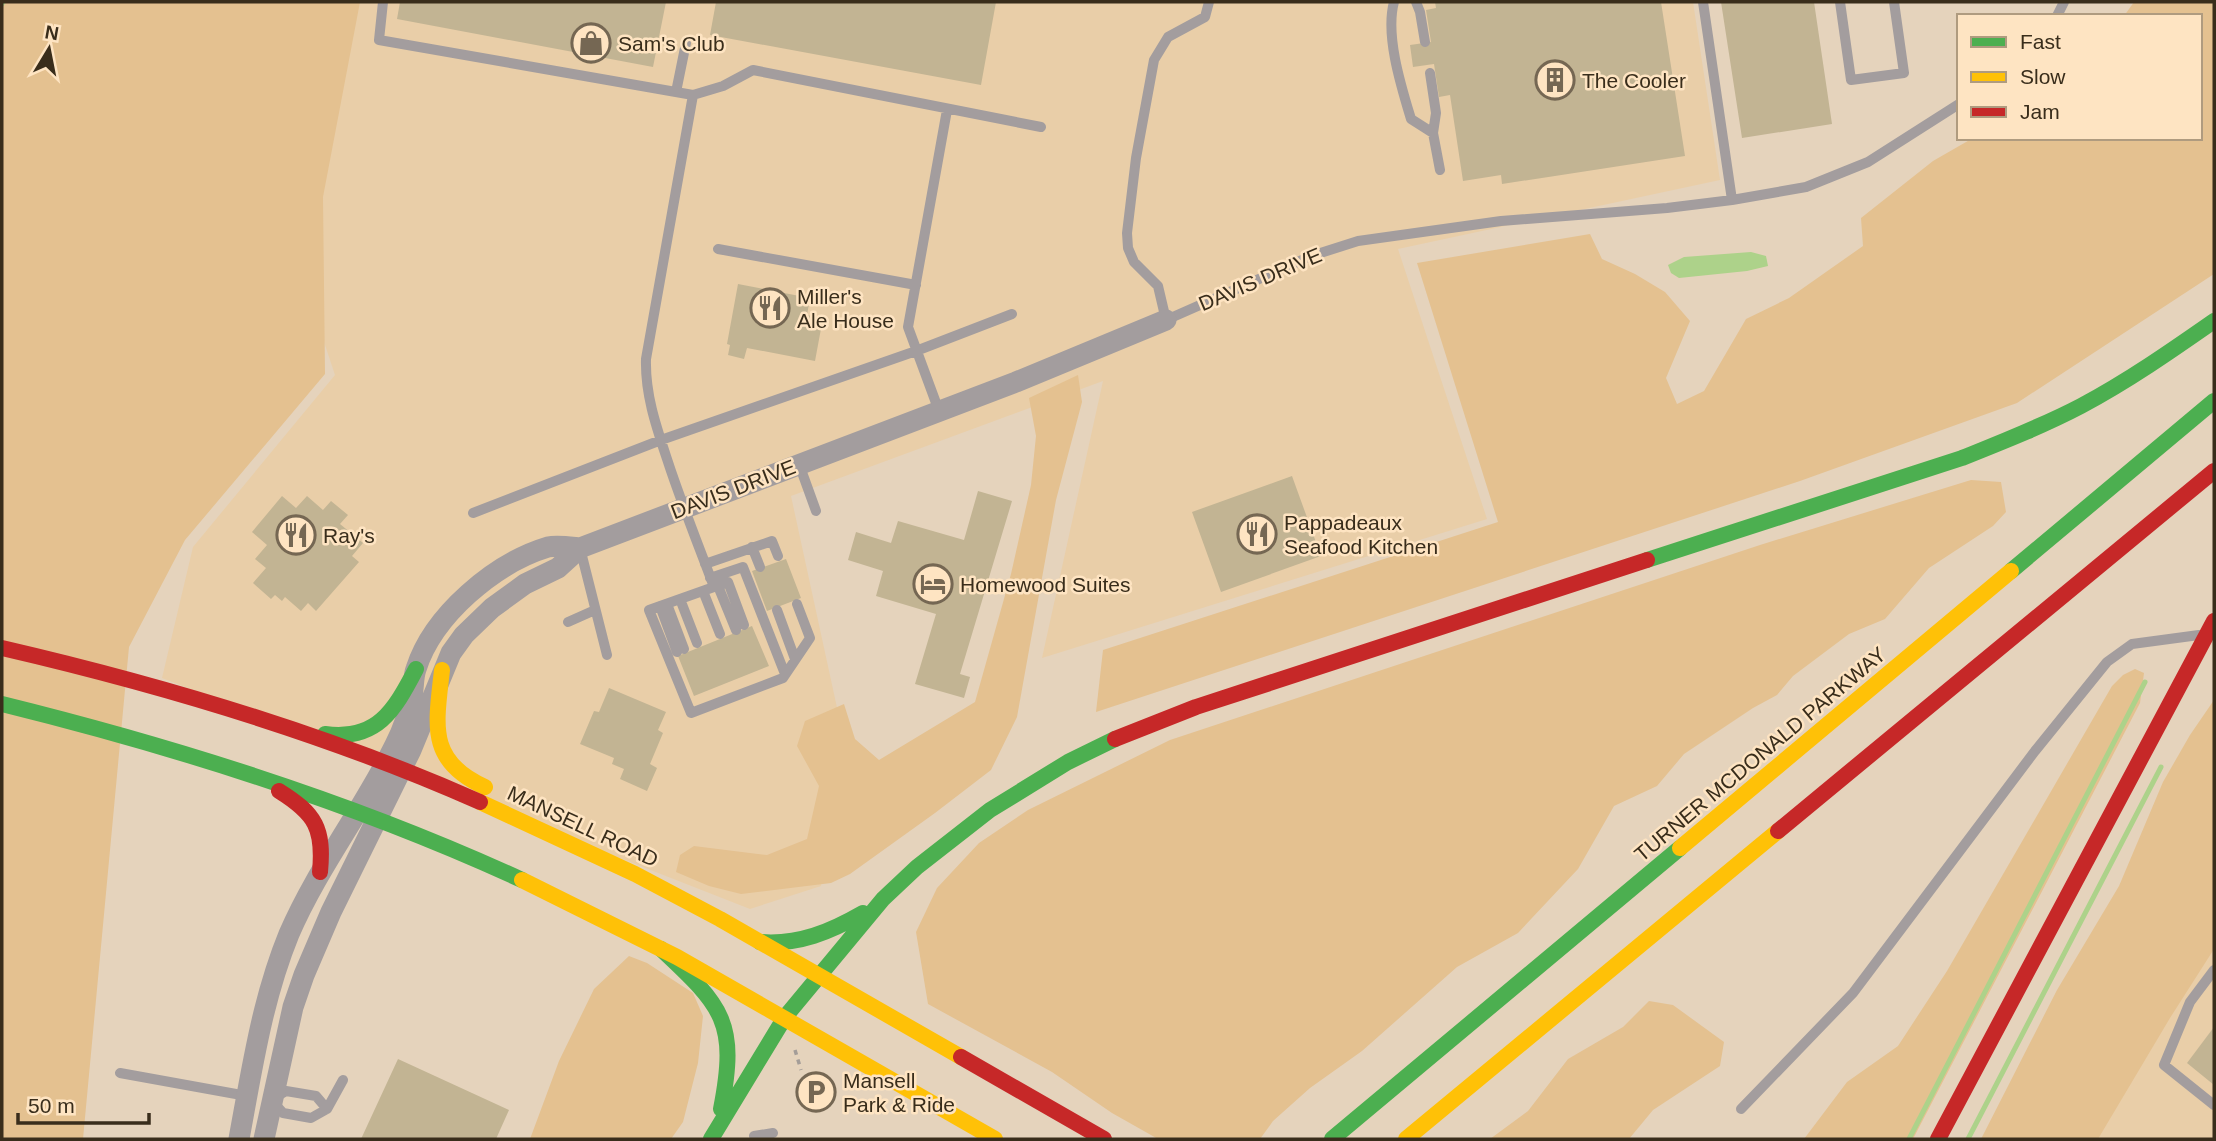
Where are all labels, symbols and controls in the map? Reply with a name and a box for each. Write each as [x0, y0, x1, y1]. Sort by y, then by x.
north arrow [14, 14, 84, 84]
legend [1957, 14, 2202, 140]
text: N [43, 21, 60, 44]
shop icon: Sam's Club [570, 22, 612, 64]
text: Fast [2020, 30, 2061, 53]
place label: Sam's Club [618, 32, 725, 55]
building icon: The Cooler [1534, 59, 1576, 101]
text: Slow [2020, 65, 2066, 88]
place label: The Cooler [1582, 69, 1686, 92]
text: Jam [2020, 100, 2060, 123]
street label: DAVIS DRIVE [1195, 243, 1325, 315]
place label: Miller's Ale House [797, 285, 894, 332]
restaurant icon: Miller's Ale House [749, 287, 791, 329]
street label: DAVIS DRIVE [668, 455, 798, 523]
place label: Pappadeaux Seafood Kitchen [1284, 511, 1438, 558]
restaurant icon: Pappadeaux Seafood Kitchen [1236, 513, 1278, 555]
restaurant icon: Ray's [275, 514, 317, 556]
place label: Ray's [323, 524, 375, 547]
hotel icon: Homewood Suites [912, 563, 954, 605]
place label: Homewood Suites [960, 573, 1130, 596]
street label: TURNER MCDONALD PARKWAY [1630, 642, 1890, 866]
street label: MANSELL ROAD [504, 781, 662, 871]
place label: Mansell Park & Ride [843, 1069, 955, 1116]
parking icon: Mansell Park & Ride [795, 1071, 837, 1113]
scale bar [18, 1082, 149, 1126]
text: 50 m [28, 1094, 75, 1117]

